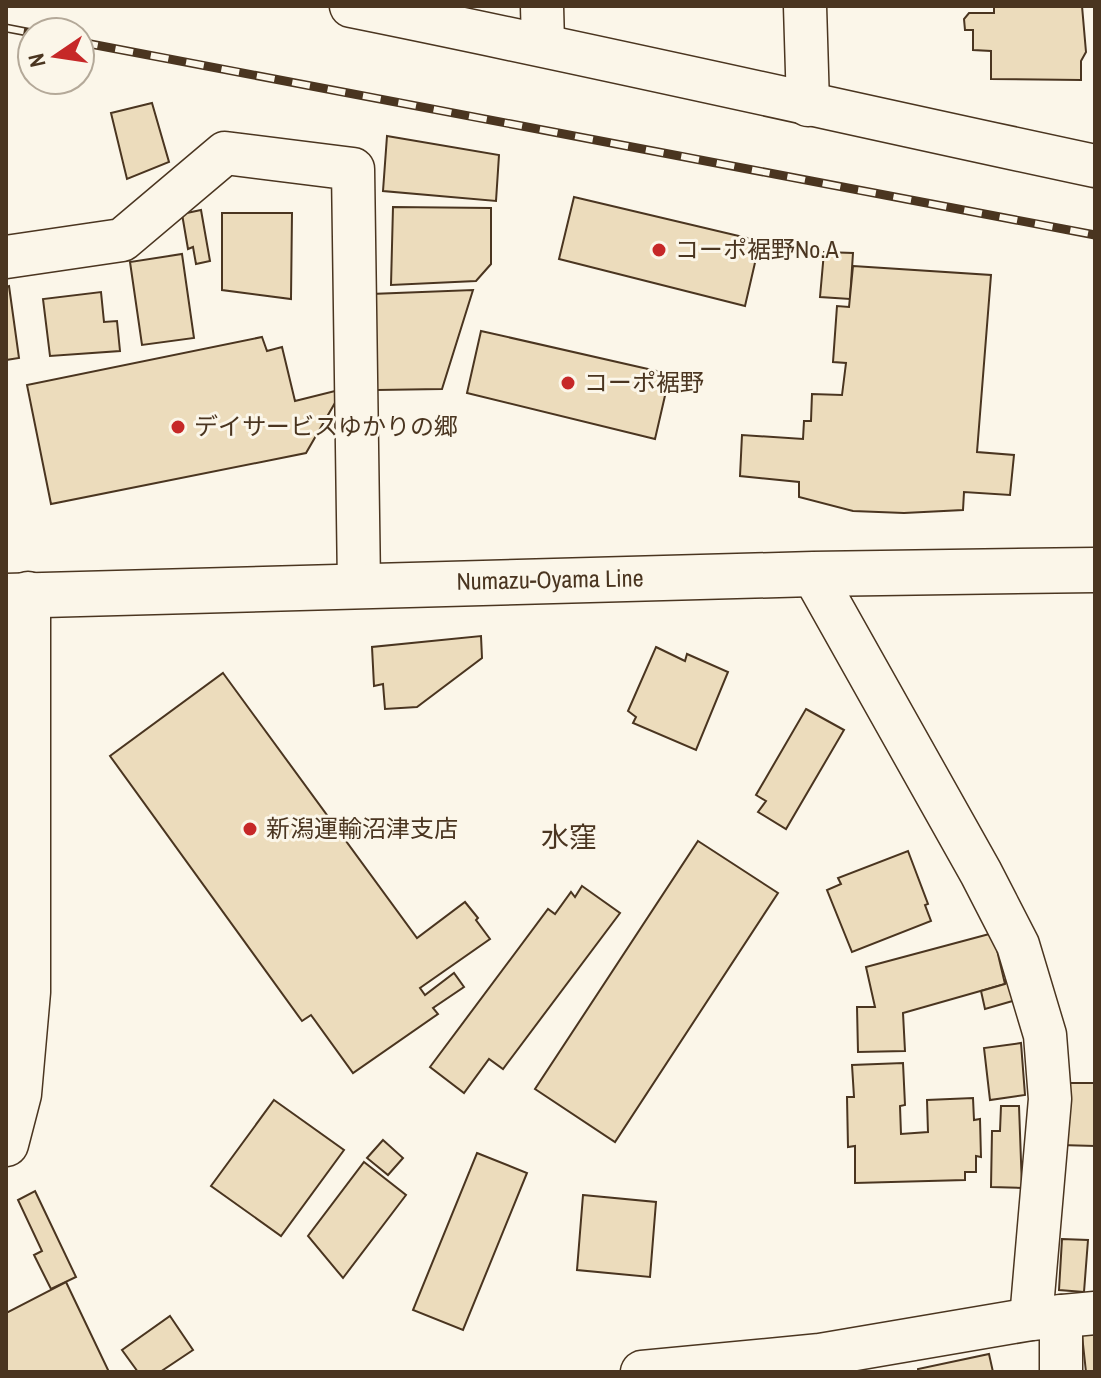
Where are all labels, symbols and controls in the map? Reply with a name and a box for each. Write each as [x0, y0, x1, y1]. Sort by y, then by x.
north arrow [16, 16, 96, 96]
text: N [20, 51, 53, 70]
place label: コーポ裾野No.A [675, 233, 840, 265]
marker: コーポ裾野No.A [650, 241, 668, 259]
place label: コーポ裾野 [584, 366, 704, 398]
marker: コーポ裾野 [559, 374, 577, 392]
place label: デイサービスゆかりの郷 [194, 410, 458, 442]
marker: デイサービスゆかりの郷 [169, 418, 187, 436]
street label: Numazu-Oyama Line [456, 561, 644, 597]
place label: 新潟運輸沼津支店 [266, 812, 458, 844]
district label: 水窪 [541, 818, 597, 856]
marker: 新潟運輸沼津支店 [241, 820, 259, 838]

